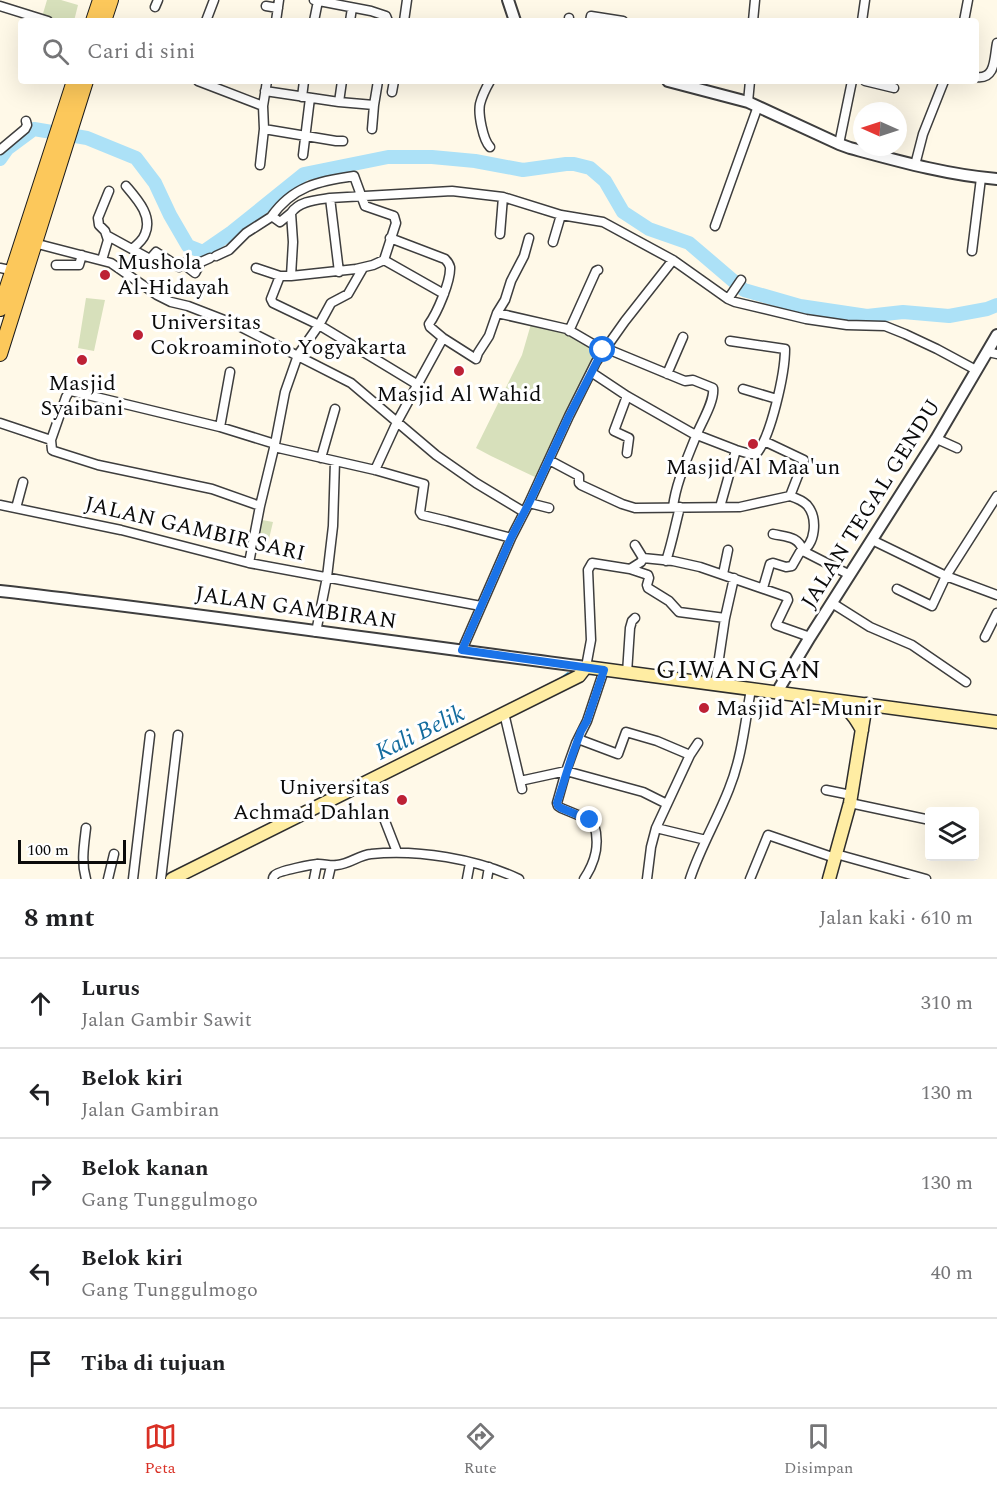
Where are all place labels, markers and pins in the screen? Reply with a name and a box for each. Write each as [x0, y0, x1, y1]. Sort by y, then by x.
place label: Mushola Al-Hidayah [117, 246, 230, 304]
marker: Mushola Al-Hidayah [98, 268, 112, 282]
place label: Universitas Cokroaminoto Yogyakarta [150, 306, 407, 364]
marker: Universitas Cokroaminoto Yogyakarta [131, 328, 145, 342]
marker: Masjid Syaibani [75, 353, 89, 367]
marker: Masjid Al Wahid [452, 364, 466, 378]
place label: Masjid Syaibani [40, 367, 124, 425]
place label: Masjid Al Wahid [377, 378, 541, 411]
marker: Masjid Al Maa'un [746, 437, 760, 451]
place label: Masjid Al Maa'un [666, 451, 840, 484]
place label: Masjid Al-Munir [716, 692, 882, 725]
marker: Masjid Al-Munir [697, 701, 711, 715]
place label: Universitas Achmad Dahlan [233, 771, 390, 829]
marker: Universitas Achmad Dahlan [395, 793, 409, 807]

